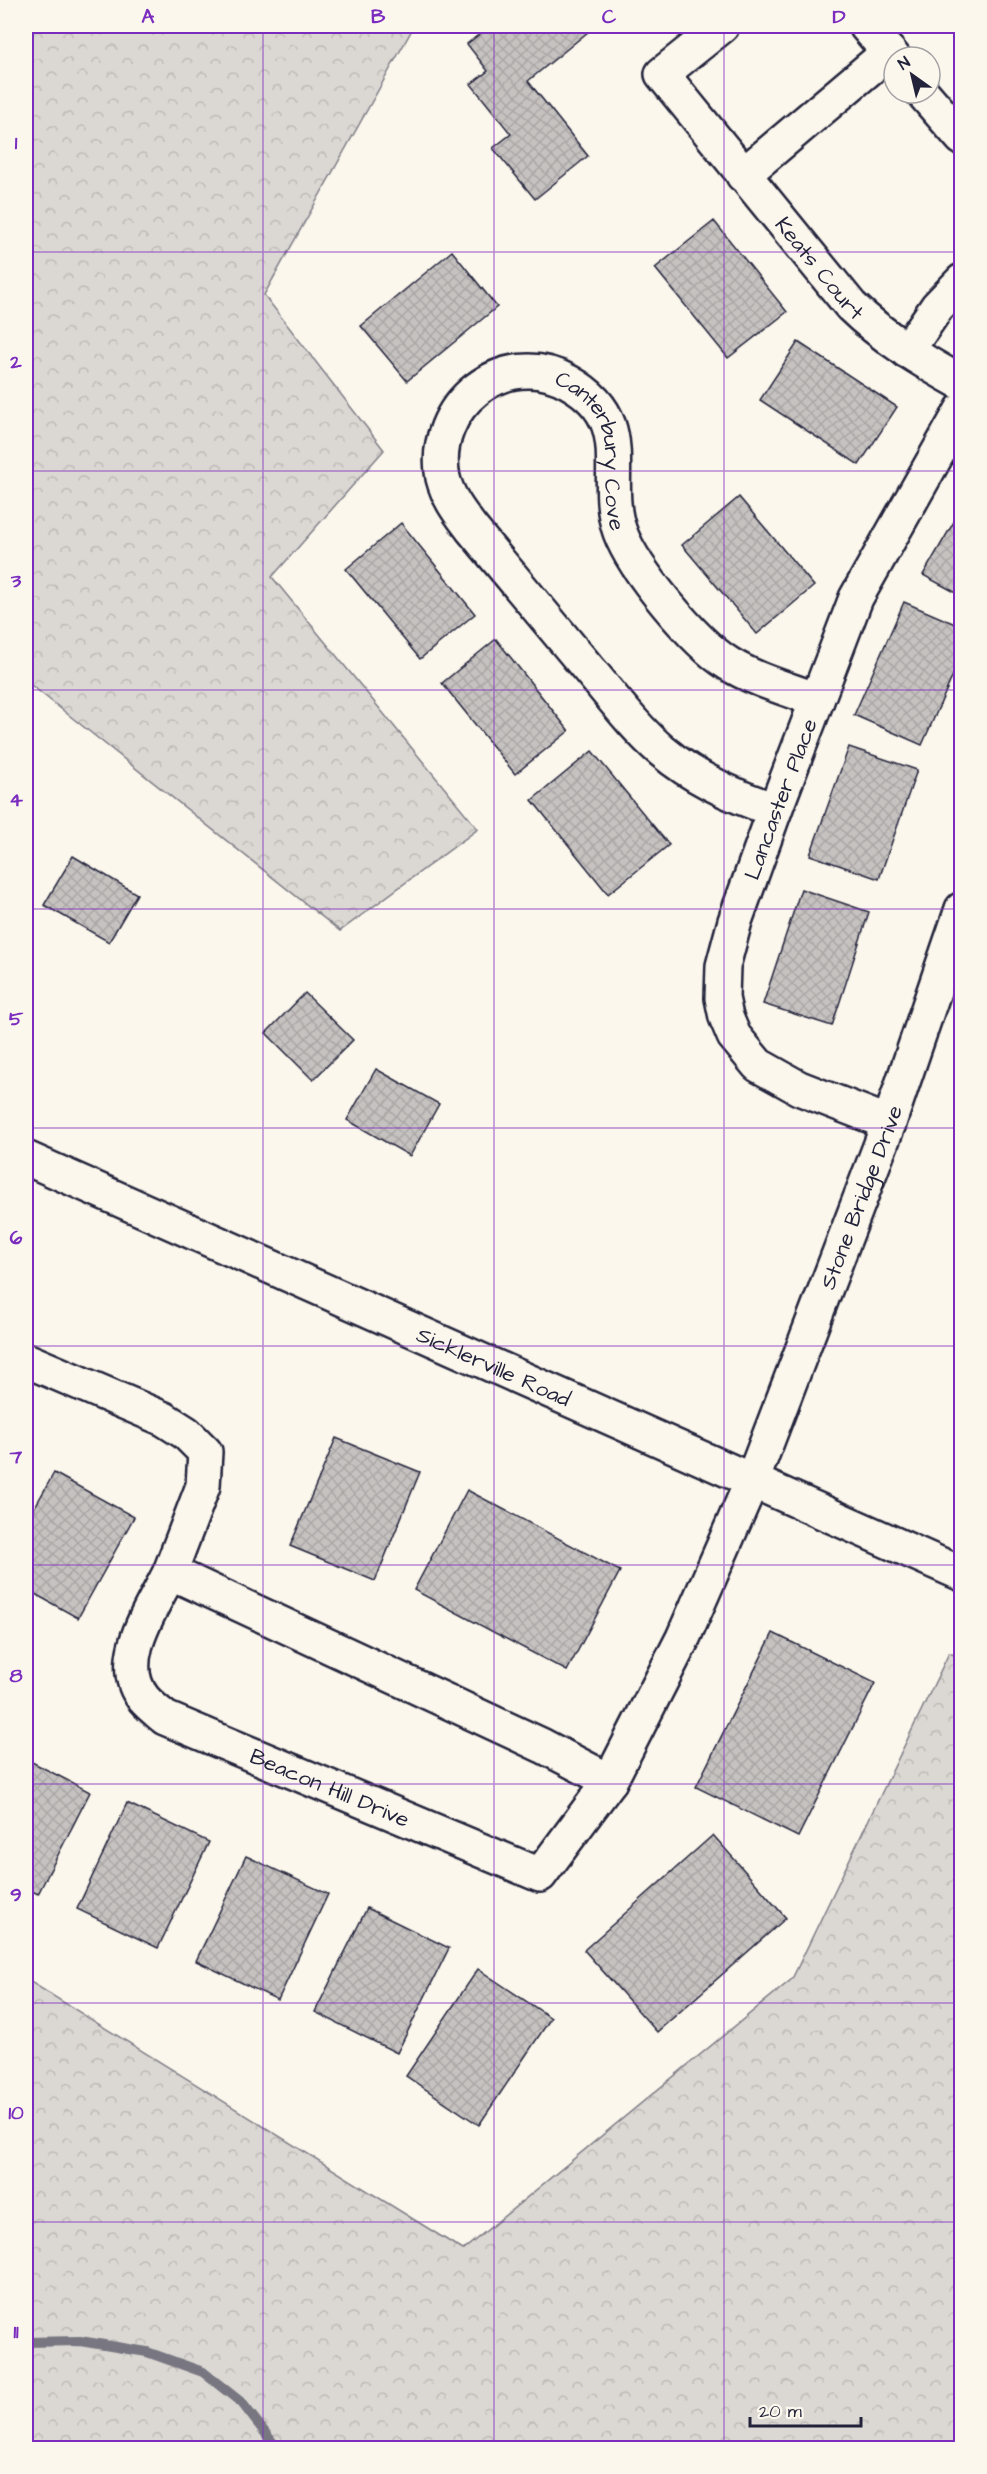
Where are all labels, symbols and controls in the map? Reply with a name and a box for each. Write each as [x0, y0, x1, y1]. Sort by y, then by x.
text: A [142, 3, 155, 31]
text: B [371, 3, 386, 31]
text: C [602, 3, 617, 31]
text: D [833, 3, 846, 31]
north arrow [882, 45, 942, 105]
text: N [894, 51, 914, 75]
text: 1 [15, 129, 18, 157]
street label: Keats Court [767, 211, 870, 328]
text: 2 [9, 348, 22, 376]
street label: Canterbury Cove [550, 363, 633, 534]
text: 3 [10, 567, 22, 595]
street label: Lancaster Place [737, 714, 826, 884]
text: 4 [9, 786, 23, 814]
text: 5 [9, 1005, 24, 1033]
street label: Stone Bridge Drive [813, 1101, 911, 1294]
text: 6 [10, 1224, 23, 1252]
street label: Sicklerville Road [411, 1320, 575, 1415]
text: 7 [9, 1443, 23, 1471]
text: 8 [10, 1662, 23, 1690]
street label: Beacon Hill Drive [245, 1741, 414, 1836]
text: 9 [10, 1881, 22, 1909]
text: 10 [8, 2099, 24, 2127]
text: 11 [13, 2318, 19, 2346]
scale bar [750, 2390, 861, 2428]
text: 20 m [759, 2399, 802, 2424]

